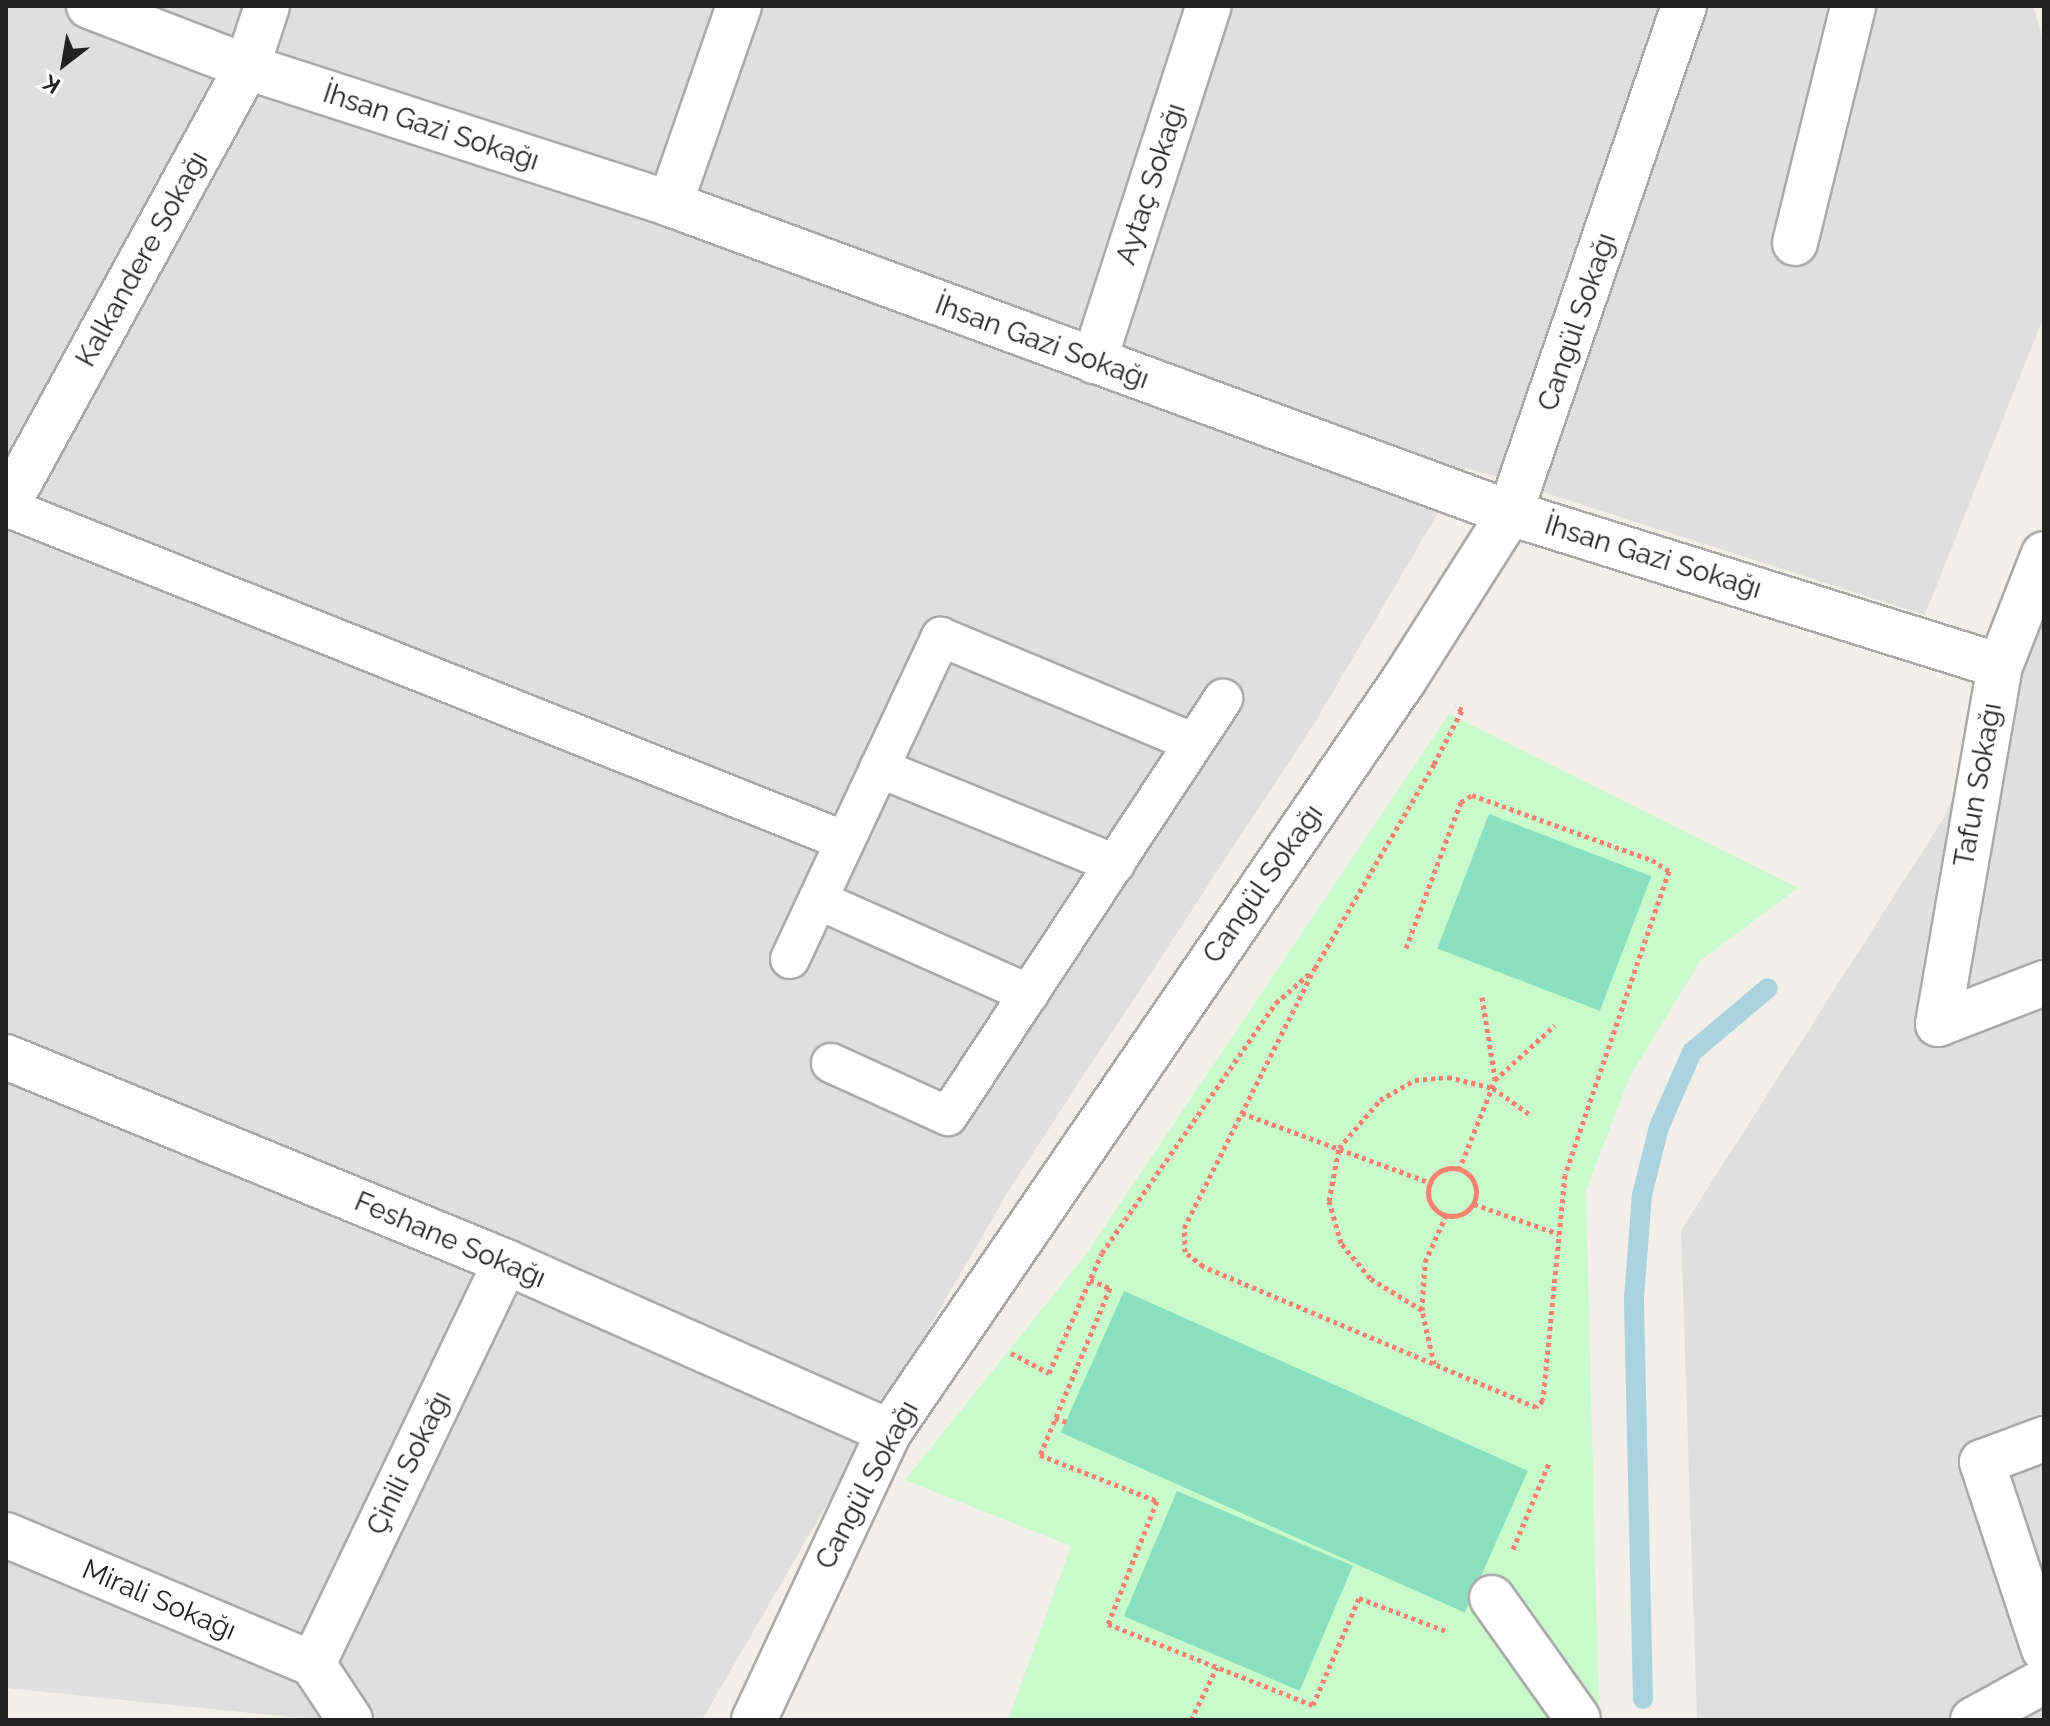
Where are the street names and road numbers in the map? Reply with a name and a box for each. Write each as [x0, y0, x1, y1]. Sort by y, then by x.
street label: İhsan Gazi Sokağı [319, 76, 543, 178]
street label: Aytaç Sokağı [1109, 99, 1193, 269]
street label: Kalkandere Sokağı [69, 145, 215, 373]
street label: Cangül Sokağı [1531, 228, 1623, 416]
street label: İhsan Gazi Sokağı [931, 288, 1153, 396]
street label: İhsan Gazi Sokağı [1541, 508, 1765, 606]
street label: Tafun Sokağı [1947, 700, 2009, 870]
street label: Cangül Sokağı [1196, 798, 1330, 970]
street label: Feshane Sokağı [349, 1185, 551, 1295]
street label: Çinili Sokağı [360, 1386, 458, 1540]
street label: Cangül Sokağı [808, 1395, 926, 1575]
street label: Mirali Sokağı [77, 1553, 241, 1647]

